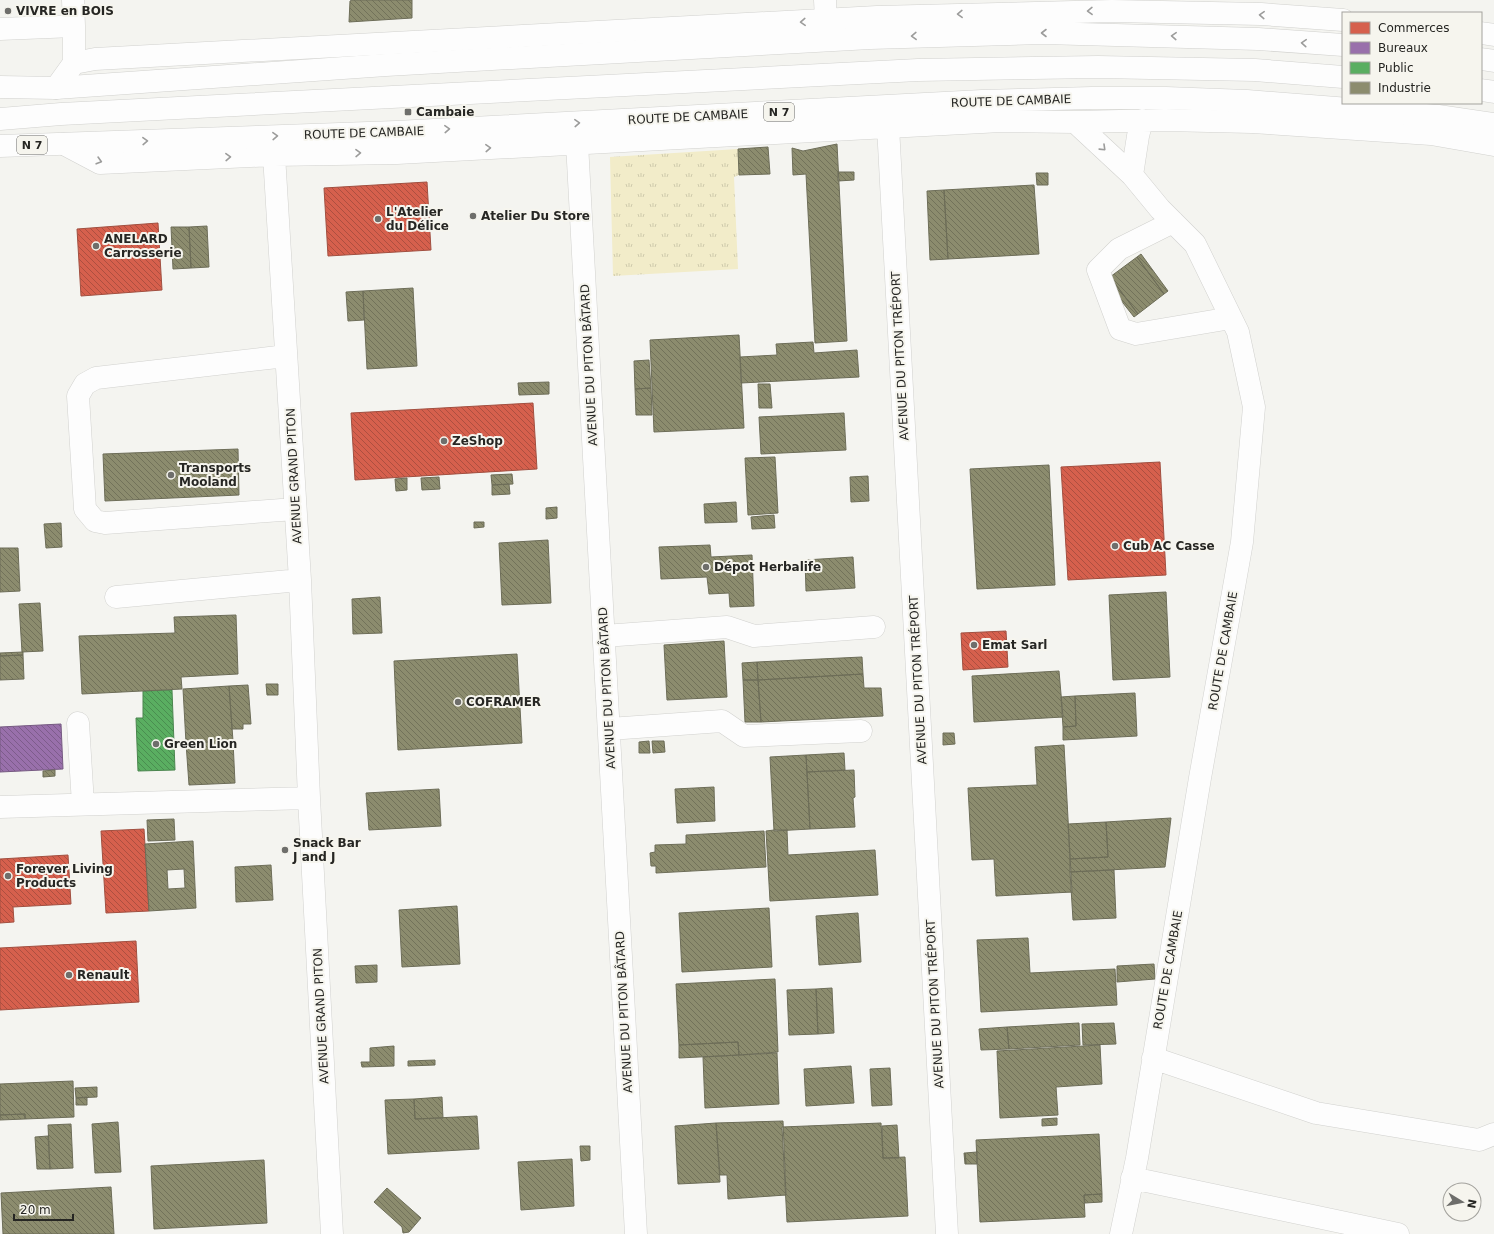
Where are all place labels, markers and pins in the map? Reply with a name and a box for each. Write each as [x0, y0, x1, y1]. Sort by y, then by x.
place label: VIVRE en BOIS [16, 4, 114, 18]
marker: VIVRE en BOIS [3, 6, 13, 16]
place label: Cambaie [416, 105, 474, 119]
marker: Cambaie [403, 107, 413, 117]
place label: L'Atelier du Délice [386, 205, 449, 233]
place label: Atelier Du Store [481, 209, 590, 223]
marker: Atelier Du Store [468, 211, 478, 221]
marker: L'Atelier du Délice [373, 214, 383, 224]
place label: ANELARD Carrosserie [104, 232, 182, 260]
marker: ANELARD Carrosserie [91, 241, 101, 251]
place label: ZeShop [452, 434, 503, 448]
marker: ZeShop [439, 436, 449, 446]
place label: Transports Mooland [179, 461, 251, 489]
marker: Transports Mooland [166, 470, 176, 480]
place label: Cub AC Casse [1123, 539, 1215, 553]
marker: Cub AC Casse [1110, 541, 1120, 551]
place label: Dépot Herbalife [714, 560, 821, 574]
marker: Dépot Herbalife [701, 562, 711, 572]
place label: Emat Sarl [982, 638, 1047, 652]
marker: Emat Sarl [969, 640, 979, 650]
place label: COFRAMER [466, 695, 541, 709]
marker: COFRAMER [453, 697, 463, 707]
place label: Green Lion [164, 737, 237, 751]
marker: Green Lion [151, 739, 161, 749]
place label: Snack Bar J and J [292, 836, 361, 864]
marker: Snack Bar J and J [280, 845, 290, 855]
place label: Forever Living Products [16, 862, 113, 890]
marker: Forever Living Products [3, 871, 13, 881]
place label: Renault [77, 968, 130, 982]
marker: Renault [64, 970, 74, 980]

